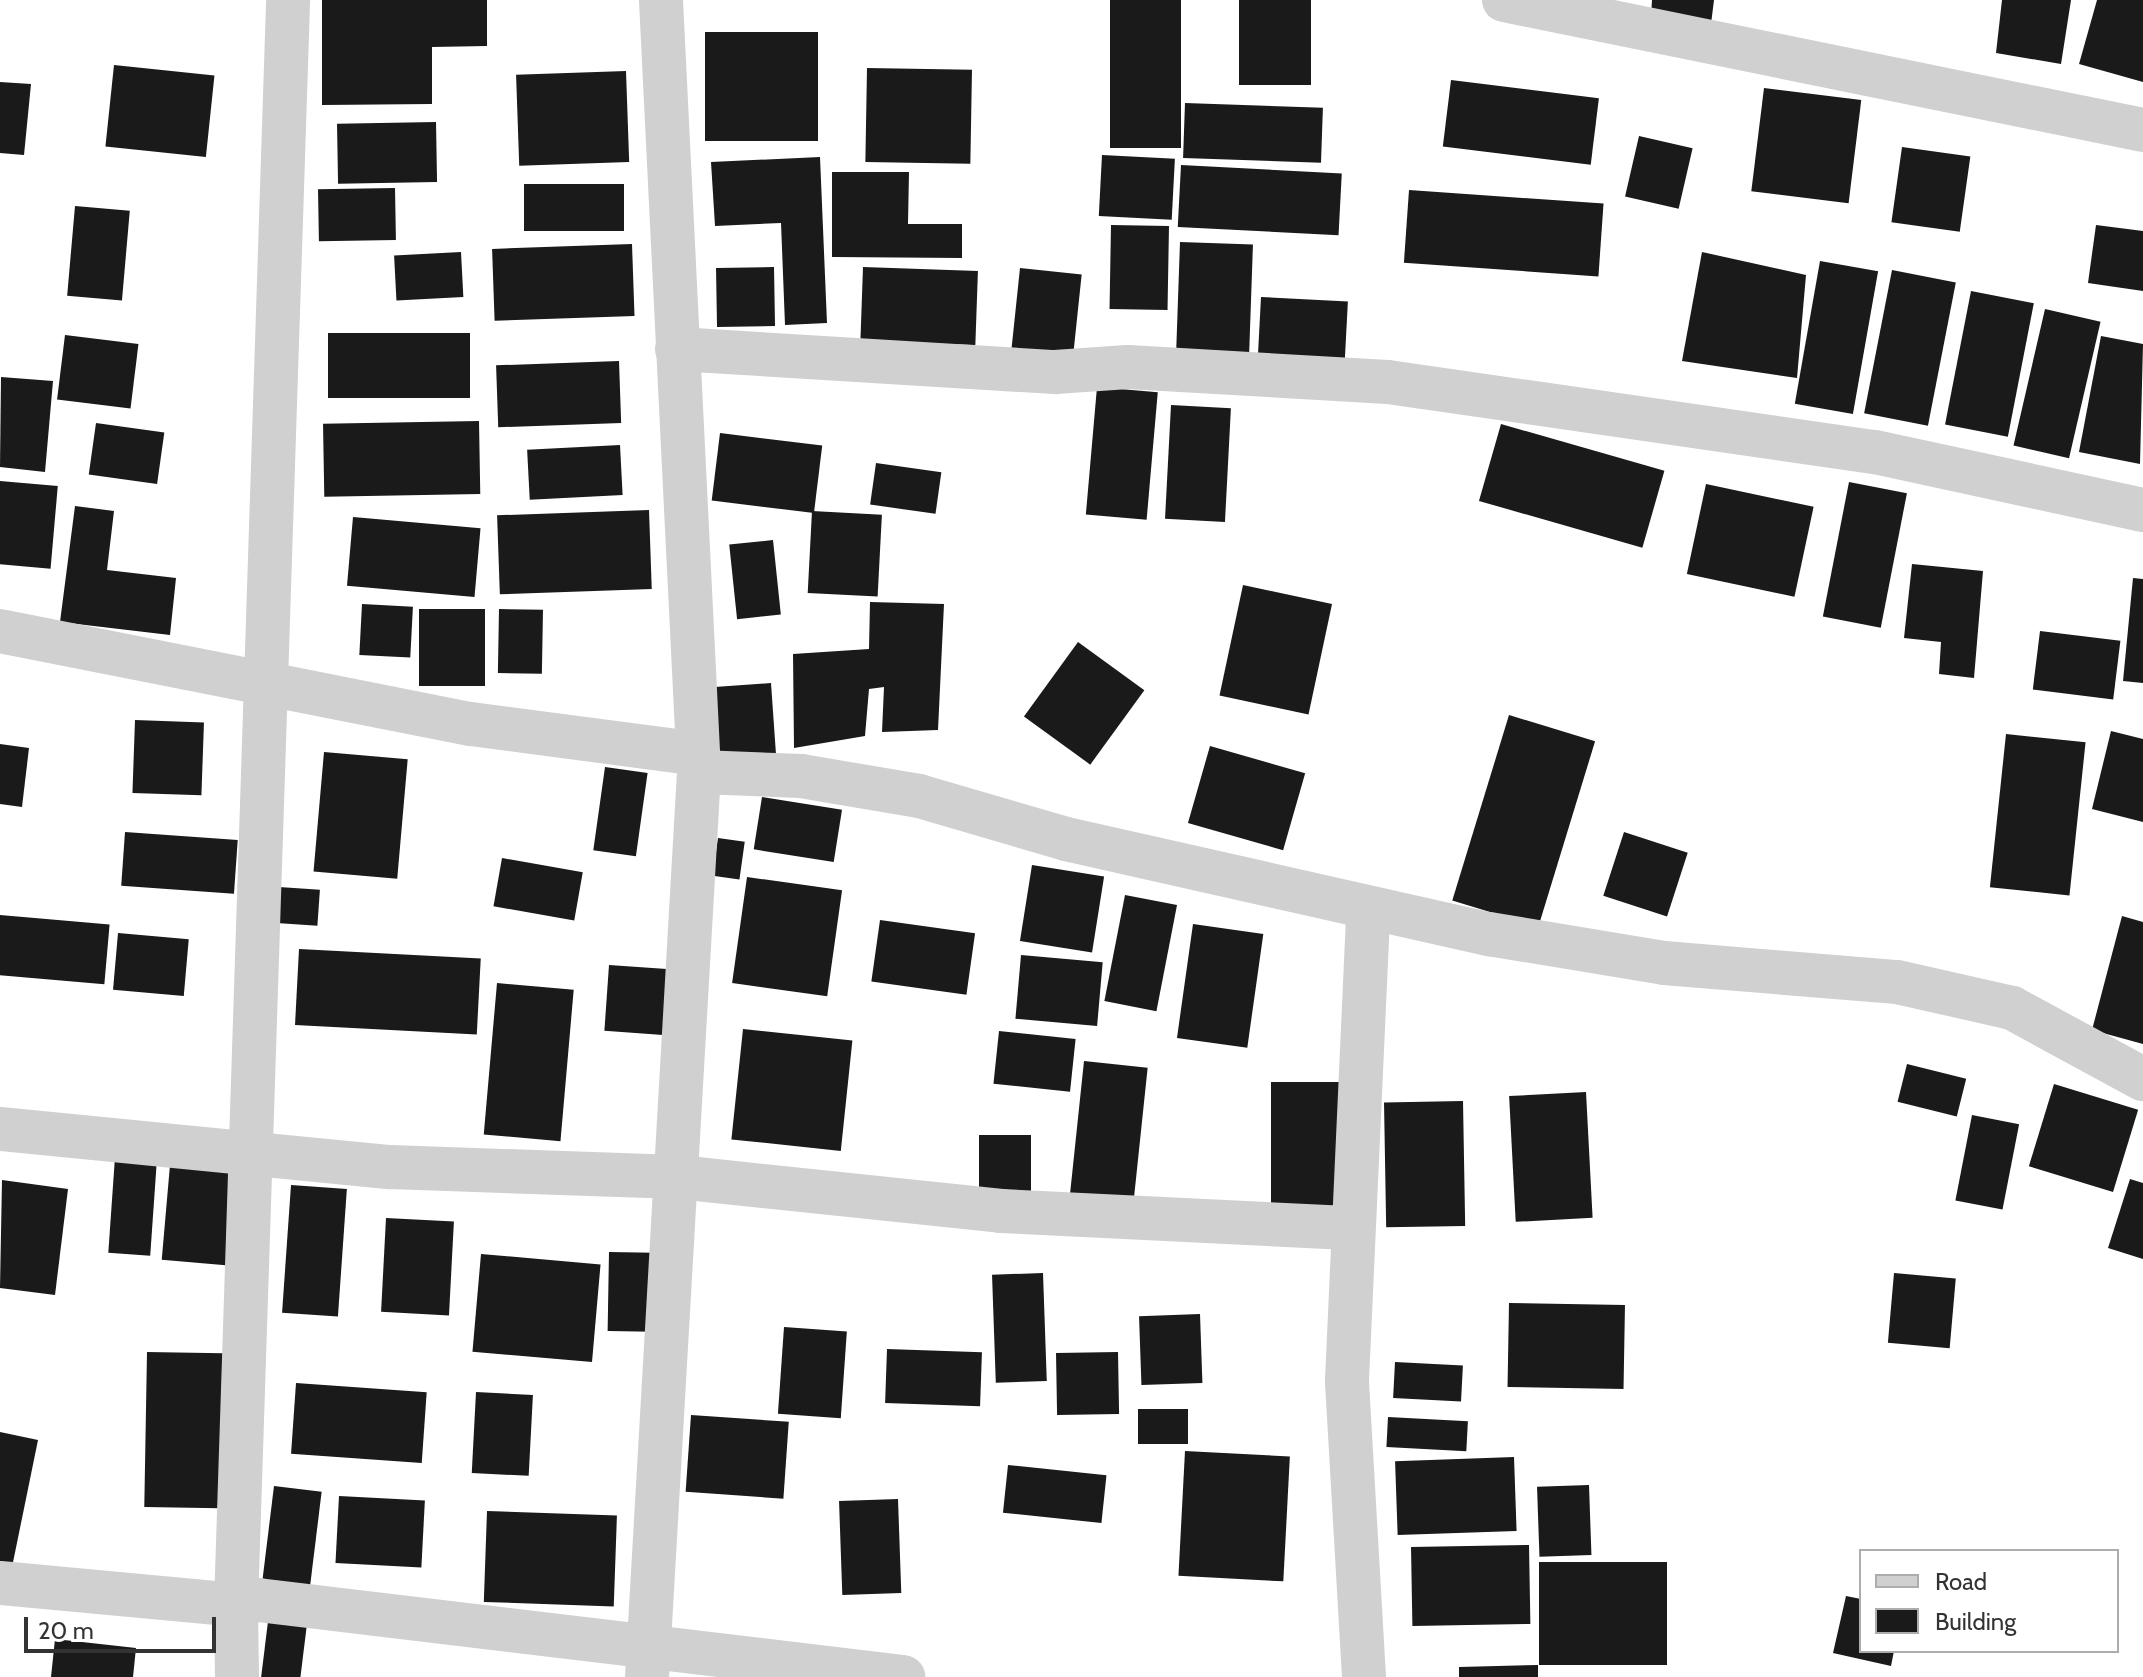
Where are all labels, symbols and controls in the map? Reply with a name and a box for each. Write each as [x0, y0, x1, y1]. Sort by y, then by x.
legend [1859, 1549, 2119, 1653]
text: Road [1935, 1567, 1987, 1596]
scale bar [28, 1601, 220, 1651]
text: Building [1935, 1607, 2016, 1636]
text: 20 m [38, 1616, 94, 1645]

